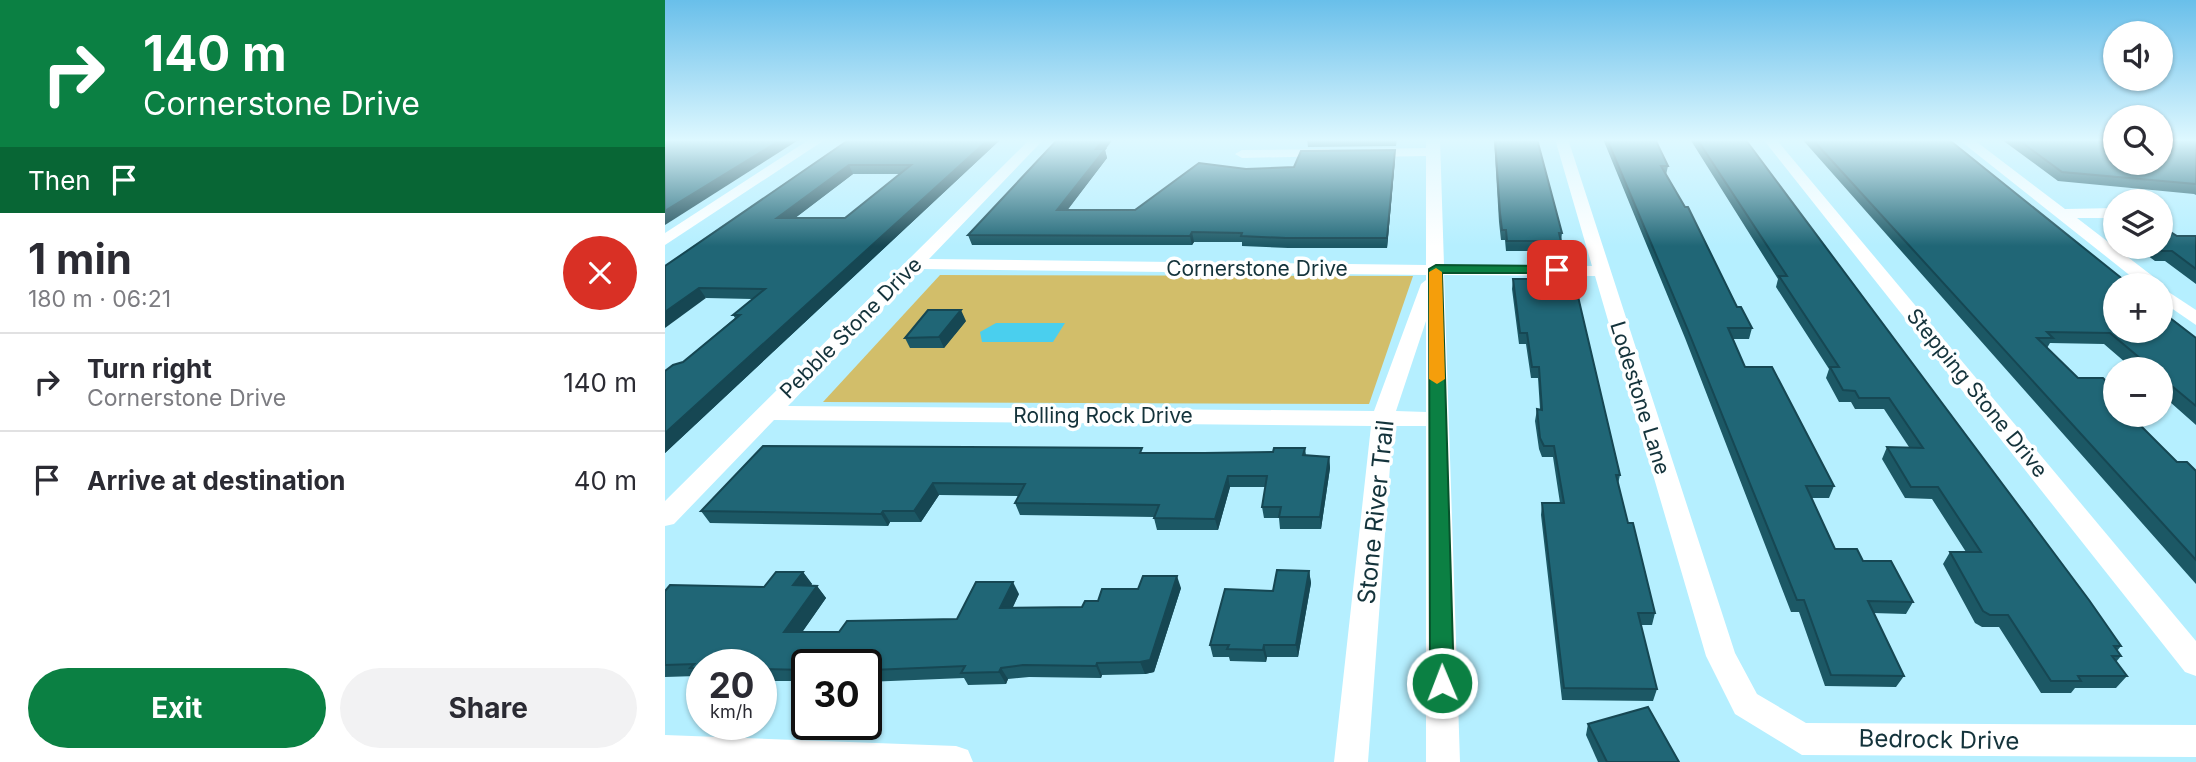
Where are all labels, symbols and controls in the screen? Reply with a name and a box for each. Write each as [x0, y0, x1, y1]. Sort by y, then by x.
map controls [2103, 21, 2173, 427]
button: sound [2103, 21, 2173, 91]
text: 140 m [143, 24, 287, 83]
icon: right [28, 28, 119, 119]
text: Cornerstone Drive [143, 84, 420, 123]
button: search [2103, 105, 2173, 175]
icon: arrive [105, 161, 143, 199]
text: Then [28, 165, 91, 196]
button: layers [2103, 189, 2173, 259]
text: 1 min [28, 233, 132, 284]
button: close [563, 236, 637, 310]
pin [1527, 240, 1587, 300]
icon: arrive [1538, 251, 1576, 289]
street label: Pebble Stone Drive [775, 252, 927, 404]
street label: Cornerstone Drive [1166, 256, 1348, 281]
button: + [2103, 273, 2173, 343]
text: 180 m · 06:21 [28, 285, 171, 313]
street label: Stepping Stone Drive [1902, 303, 2053, 482]
street label: Lodestone Lane [1605, 318, 1676, 477]
text: Turn right [87, 353, 212, 384]
button: − [2103, 357, 2173, 427]
icon: right [28, 363, 66, 401]
text: 140 m [563, 367, 637, 398]
text: Cornerstone Drive [87, 384, 286, 412]
street label: Rolling Rock Drive [1013, 403, 1193, 428]
street label: Stone River Trail [1351, 419, 1400, 605]
icon: arrive [28, 461, 66, 499]
text: Arrive at destination [87, 465, 346, 496]
text: 40 m [574, 465, 637, 496]
position arrow [1405, 646, 1479, 720]
speed limit sign: 30 [791, 649, 882, 740]
text: 20 [709, 664, 754, 706]
button: Exit [28, 668, 326, 748]
button: Share [340, 668, 637, 748]
text: km/h [710, 701, 753, 722]
street label: Bedrock Drive [1858, 724, 2020, 755]

